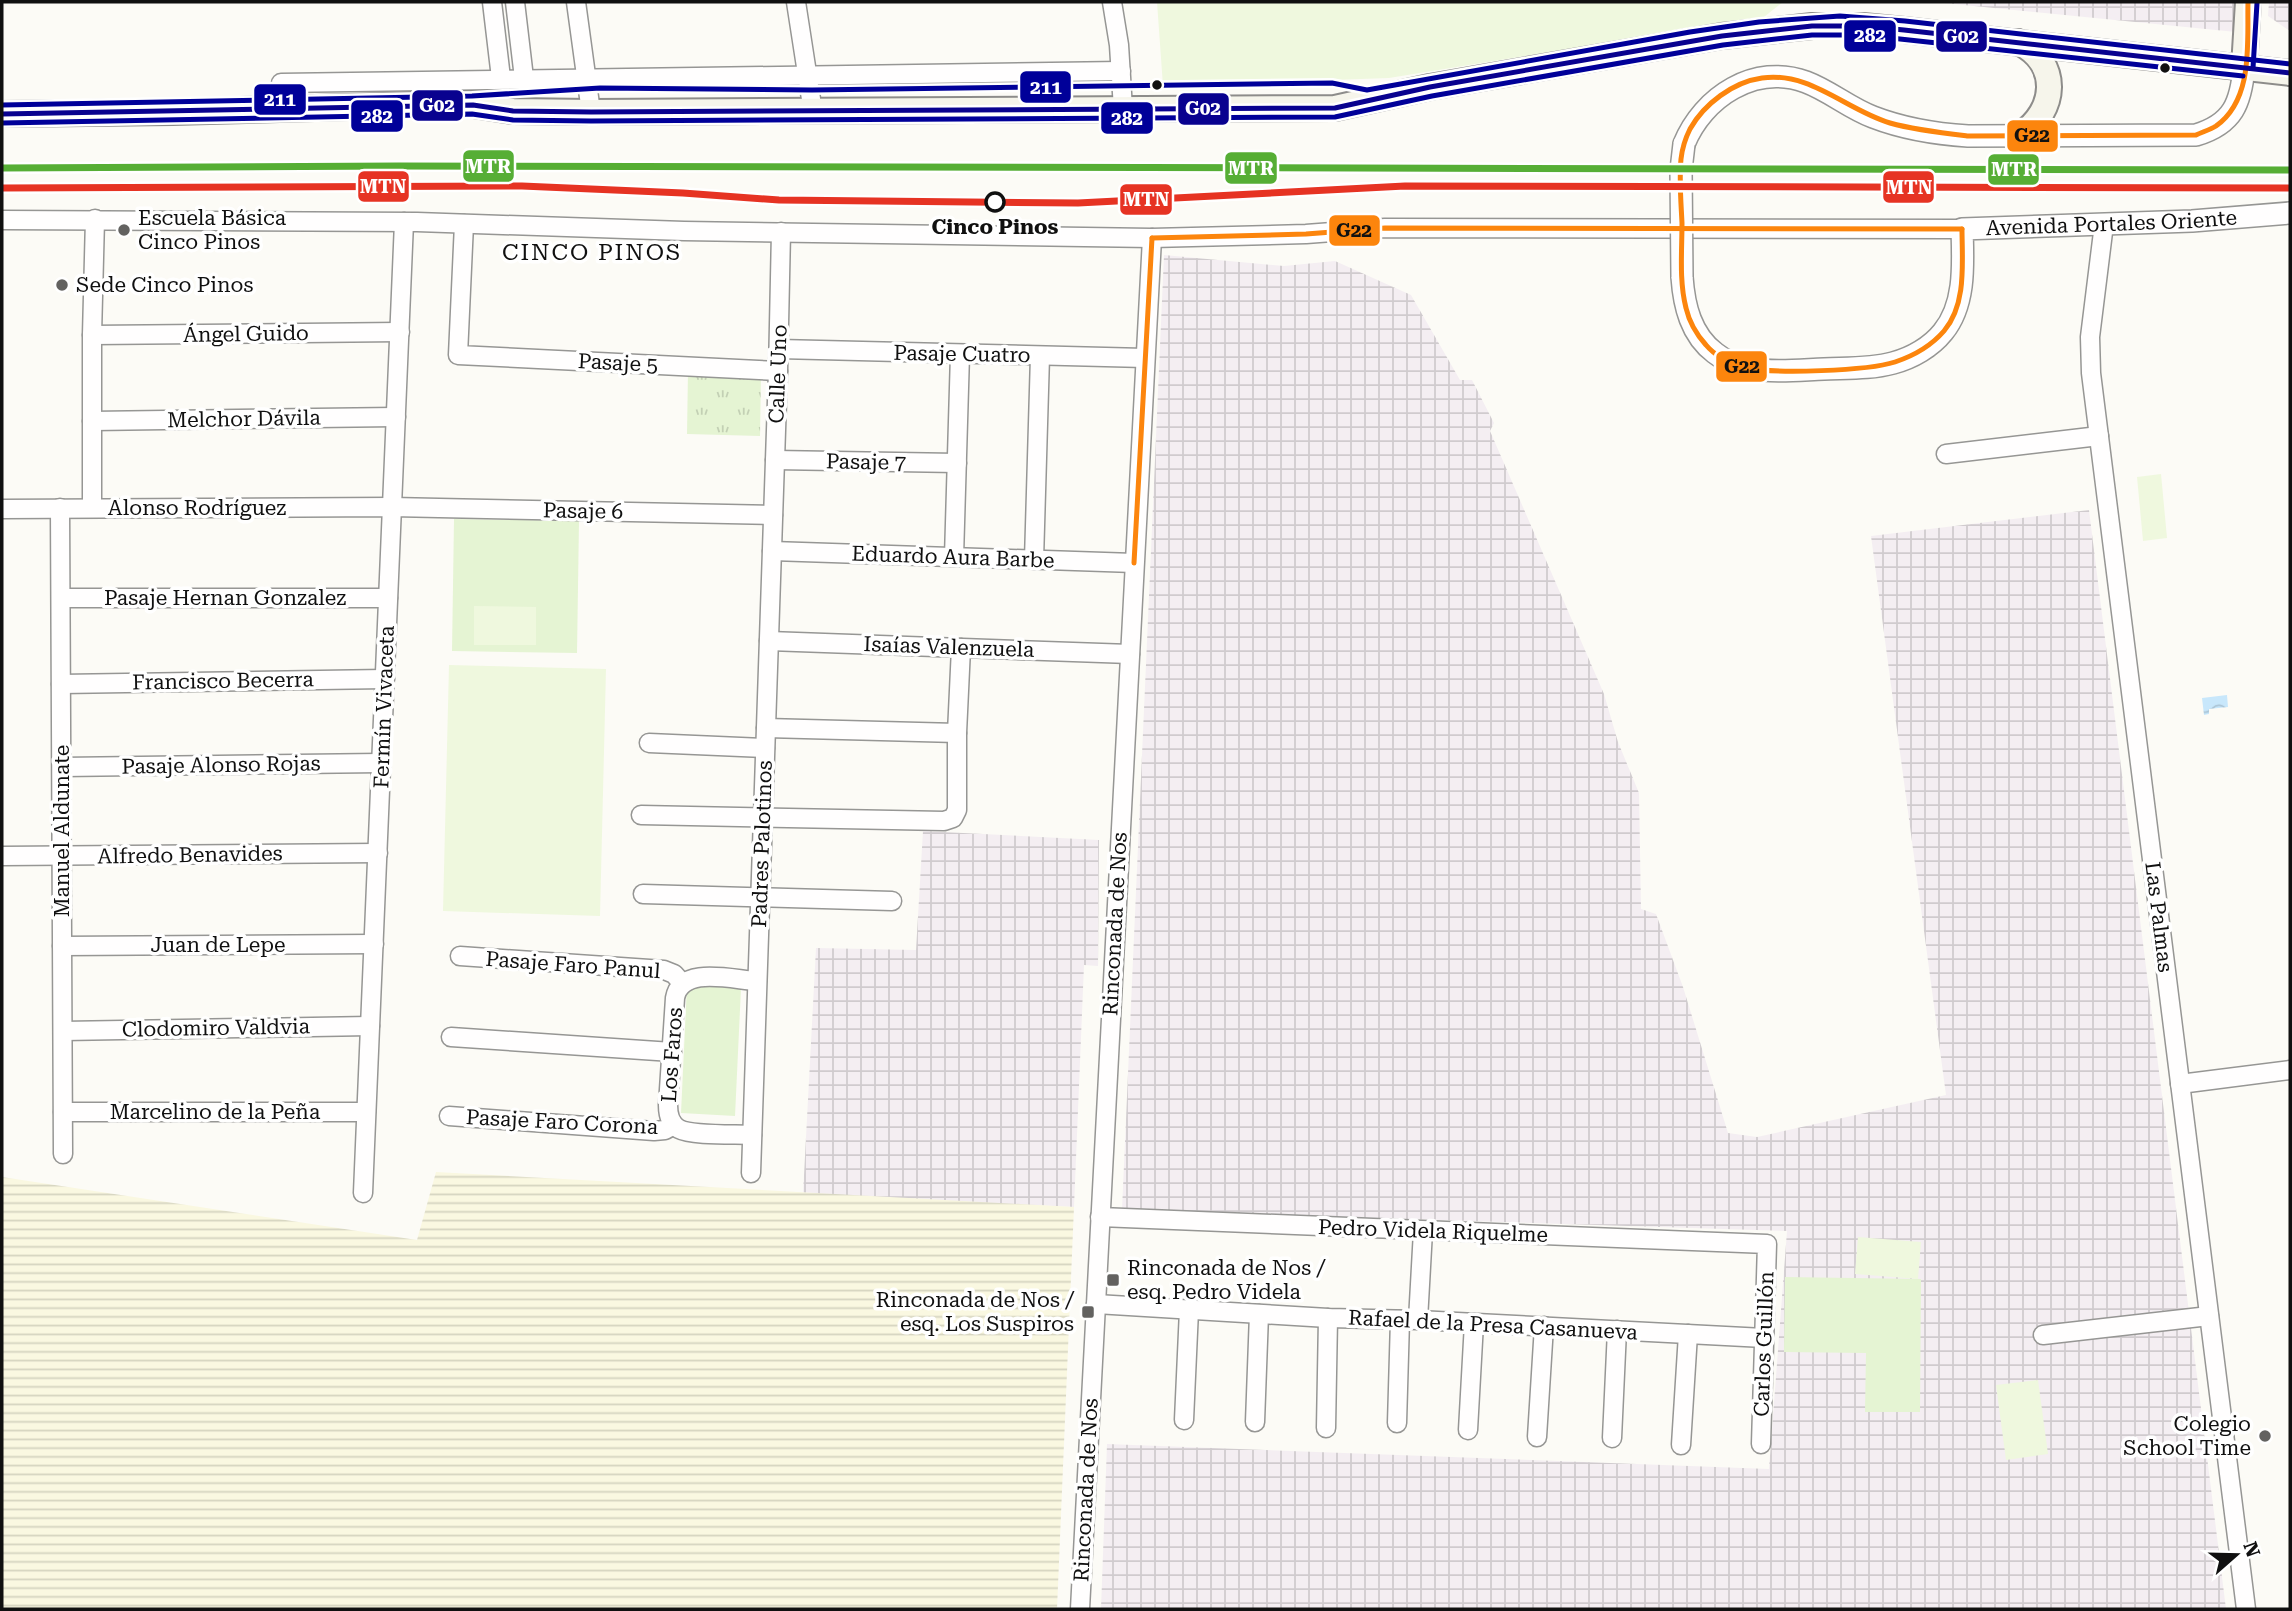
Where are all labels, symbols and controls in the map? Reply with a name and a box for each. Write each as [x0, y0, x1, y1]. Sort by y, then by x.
line badge: 282 [1843, 19, 1897, 53]
line badge: G02 [1935, 20, 1988, 53]
text: 282 [1854, 24, 1886, 47]
text: G02 [1943, 25, 1979, 48]
unlabelled marker [2158, 61, 2172, 75]
line badge: 211 [1019, 70, 1072, 104]
text: 211 [1030, 76, 1062, 99]
unlabelled marker [1150, 78, 1164, 92]
line badge: 211 [253, 83, 307, 116]
text: 211 [264, 88, 296, 111]
line badge: G02 [411, 89, 464, 122]
line badge: G02 [1177, 92, 1230, 126]
text: G02 [419, 94, 455, 117]
text: G02 [1185, 97, 1221, 120]
line badge: 282 [350, 99, 404, 133]
line badge: 282 [1100, 101, 1154, 135]
text: 282 [361, 105, 393, 128]
text: 282 [1111, 107, 1143, 130]
line badge: G22 [2006, 119, 2059, 153]
text: G22 [2014, 124, 2050, 147]
line badge: MTR [462, 149, 515, 183]
line badge: MTR [1224, 151, 1278, 185]
line badge: MTR [1987, 153, 2040, 186]
text: MTR [465, 155, 511, 178]
text: MTR [1228, 157, 1274, 180]
text: MTR [1991, 158, 2037, 181]
line badge: MTN [357, 170, 410, 203]
line badge: MTN [1882, 170, 1935, 204]
text: MTN [360, 175, 407, 198]
text: MTN [1886, 176, 1933, 199]
line badge: MTN [1119, 183, 1173, 216]
text: MTN [1123, 188, 1170, 211]
marker: Cinco Pinos [985, 192, 1005, 212]
street label: Avenida Portales Oriente [1985, 205, 2238, 240]
place label: Escuela Básica Cinco Pinos [138, 206, 287, 254]
line badge: G22 [1328, 214, 1381, 247]
place label: Cinco Pinos [932, 215, 1059, 239]
text: G22 [1336, 219, 1372, 242]
marker: Escuela Básica Cinco Pinos [116, 222, 132, 238]
district label: CINCO PINOS [502, 239, 682, 266]
place label: Sede Cinco Pinos [76, 273, 253, 297]
marker: Sede Cinco Pinos [54, 277, 70, 293]
street label: Ángel Guido [183, 320, 309, 347]
street label: Calle Uno [764, 324, 792, 424]
street label: Pasaje Cuatro [893, 341, 1031, 367]
street label: Pasaje 5 [577, 349, 659, 377]
line badge: G22 [1715, 350, 1768, 383]
text: G22 [1724, 355, 1760, 378]
street label: Melchor Dávila [167, 406, 322, 432]
street label: Pasaje 7 [826, 449, 907, 475]
street label: Alonso Rodríguez [108, 496, 286, 520]
street label: Pasaje 6 [543, 498, 623, 524]
street label: Eduardo Aura Barbe [851, 541, 1055, 573]
street label: Pasaje Hernan Gonzalez [104, 586, 346, 610]
street label: Fermín Vivaceta [369, 624, 399, 789]
street label: Isaías Valenzuela [863, 632, 1035, 662]
street label: Francisco Becerra [132, 667, 315, 695]
street label: Manuel Aldunate [50, 745, 74, 917]
street label: Pasaje Alonso Rojas [121, 751, 321, 779]
street label: Padres Palotinos [747, 760, 777, 928]
street label: Rinconada de Nos [1098, 831, 1132, 1017]
street label: Alfredo Benavides [97, 841, 283, 869]
street label: Las Palmas [2140, 860, 2178, 974]
street label: Juan de Lepe [150, 933, 286, 957]
street label: Pasaje Faro Panul [485, 947, 662, 983]
street label: Los Faros [657, 1007, 687, 1103]
street label: Clodomiro Valdvia [122, 1014, 311, 1042]
street label: Marcelino de la Peña [110, 1100, 321, 1124]
street label: Pasaje Faro Corona [465, 1105, 659, 1139]
street label: Pedro Videla Riquelme [1317, 1215, 1549, 1247]
place label: Rinconada de Nos / esq. Pedro Videla [1127, 1256, 1326, 1304]
street label: Carlos Guillón [1749, 1270, 1779, 1417]
marker: Rinconada de Nos / esq. Pedro Videla [1105, 1272, 1121, 1288]
place label: Rinconada de Nos / esq. Los Suspiros [876, 1288, 1075, 1336]
marker: Rinconada de Nos / esq. Los Suspiros [1080, 1304, 1096, 1320]
street label: Rafael de la Presa Casanueva [1348, 1305, 1639, 1345]
street label: Rinconada de Nos [1069, 1397, 1103, 1583]
place label: Colegio School Time [2123, 1412, 2251, 1460]
marker: Colegio School Time [2257, 1428, 2273, 1444]
north arrow [2201, 1520, 2271, 1590]
text: N [2238, 1539, 2265, 1561]

